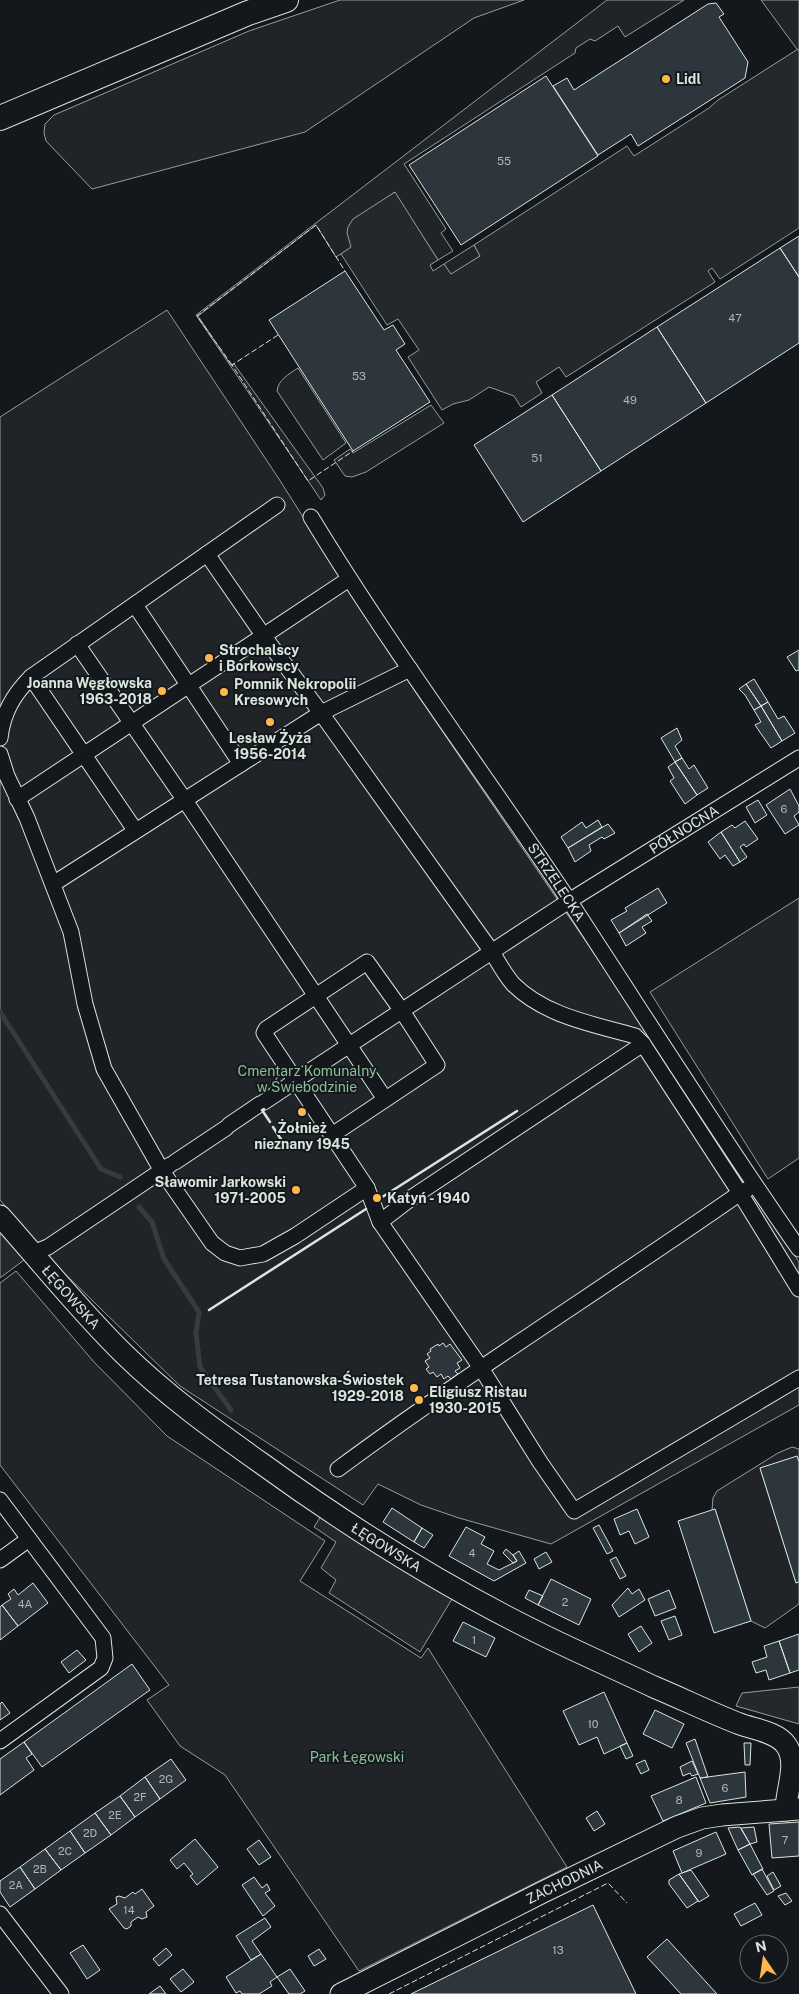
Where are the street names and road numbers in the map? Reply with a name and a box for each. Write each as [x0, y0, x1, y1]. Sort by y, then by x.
street label: PÓŁNOCNA [646, 802, 721, 857]
street label: STRZELECKA [524, 840, 588, 924]
street label: ŁĘGOWSKA [39, 1262, 103, 1332]
street label: ŁĘGOWSKA [348, 1520, 424, 1575]
street label: ZACHODNIA [523, 1856, 605, 1907]

